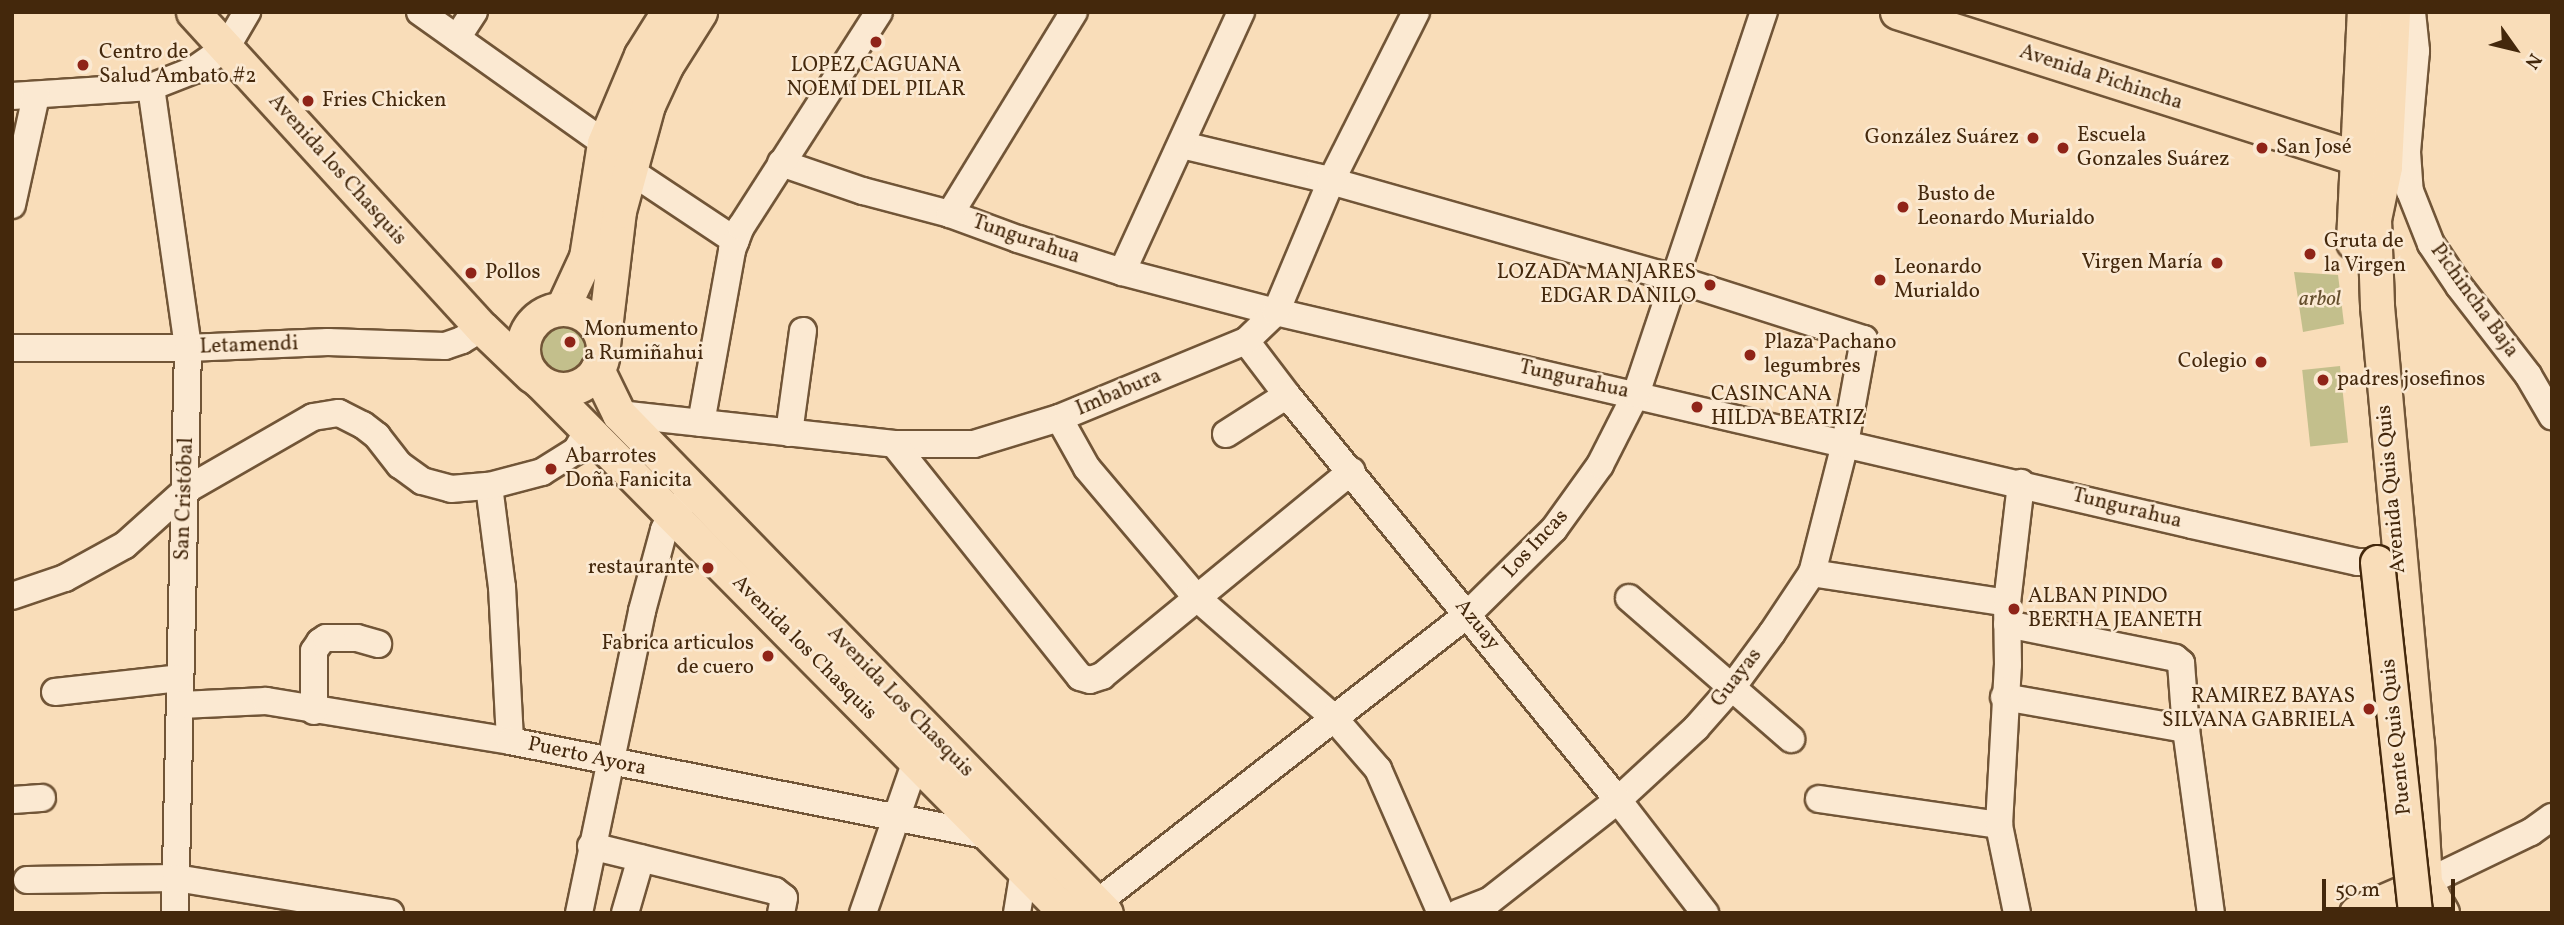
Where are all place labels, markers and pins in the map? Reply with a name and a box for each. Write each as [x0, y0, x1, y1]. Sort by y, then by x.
marker: LOPEZ CAGUANA NOEMI DEL PILAR [868, 34, 884, 50]
place label: Centro de Salud Ambato #2 [99, 40, 256, 90]
place label: LOPEZ CAGUANA NOEMI DEL PILAR [786, 53, 966, 103]
marker: Centro de Salud Ambato #2 [73, 55, 93, 75]
place label: Fries Chicken [322, 88, 446, 114]
marker: Fries Chicken [300, 93, 316, 109]
place label: Escuela Gonzales Suárez [2077, 123, 2230, 173]
place label: González Suárez [1865, 125, 2019, 151]
marker: González Suárez [2025, 130, 2041, 146]
place label: San José [2276, 135, 2352, 161]
marker: Escuela Gonzales Suárez [2055, 140, 2071, 156]
marker: San José [2254, 140, 2270, 156]
place label: Busto de Leonardo Murialdo [1917, 182, 2095, 232]
marker: Busto de Leonardo Murialdo [1895, 199, 1911, 215]
place label: Gruta de la Virgen [2324, 229, 2407, 279]
marker: Gruta de la Virgen [2302, 246, 2318, 262]
place label: Virgen María [2082, 250, 2203, 276]
place label: Leonardo Murialdo [1894, 255, 1982, 305]
marker: Virgen María [2209, 255, 2225, 271]
place label: Pollos [485, 260, 540, 286]
place label: LOZADA MANJARES EDGAR DANILO [1497, 260, 1696, 310]
marker: Pollos [463, 265, 479, 281]
marker: Leonardo Murialdo [1872, 272, 1888, 288]
marker: LOZADA MANJARES EDGAR DANILO [1702, 277, 1718, 293]
place label: Monumento a Rumiñahui [584, 317, 703, 367]
place label: Plaza Pachano legumbres [1764, 330, 1896, 380]
marker: Monumento a Rumiñahui [562, 334, 578, 350]
marker: Plaza Pachano legumbres [1742, 347, 1758, 363]
place label: Colegio [2178, 349, 2247, 375]
marker: Colegio [2253, 354, 2269, 370]
place label: padres josefinos [2337, 367, 2485, 393]
marker: padres josefinos [2315, 372, 2331, 388]
place label: CASINCANA HILDA BEATRIZ [1711, 382, 1865, 432]
marker: CASINCANA HILDA BEATRIZ [1689, 399, 1705, 415]
place label: Abarrotes Doña Fanicita [565, 444, 692, 494]
marker: Abarrotes Doña Fanicita [543, 461, 559, 477]
place label: restaurante [588, 555, 694, 581]
marker: restaurante [700, 560, 716, 576]
place label: ALBAN PINDO BERTHA JEANETH [2028, 584, 2203, 634]
marker: ALBAN PINDO BERTHA JEANETH [2006, 601, 2022, 617]
place label: Fabrica articulos de cuero [602, 631, 754, 681]
marker: Fabrica articulos de cuero [760, 648, 776, 664]
place label: RAMIREZ BAYAS SILVANA GABRIELA [2162, 684, 2355, 734]
marker: RAMIREZ BAYAS SILVANA GABRIELA [2361, 701, 2377, 717]

